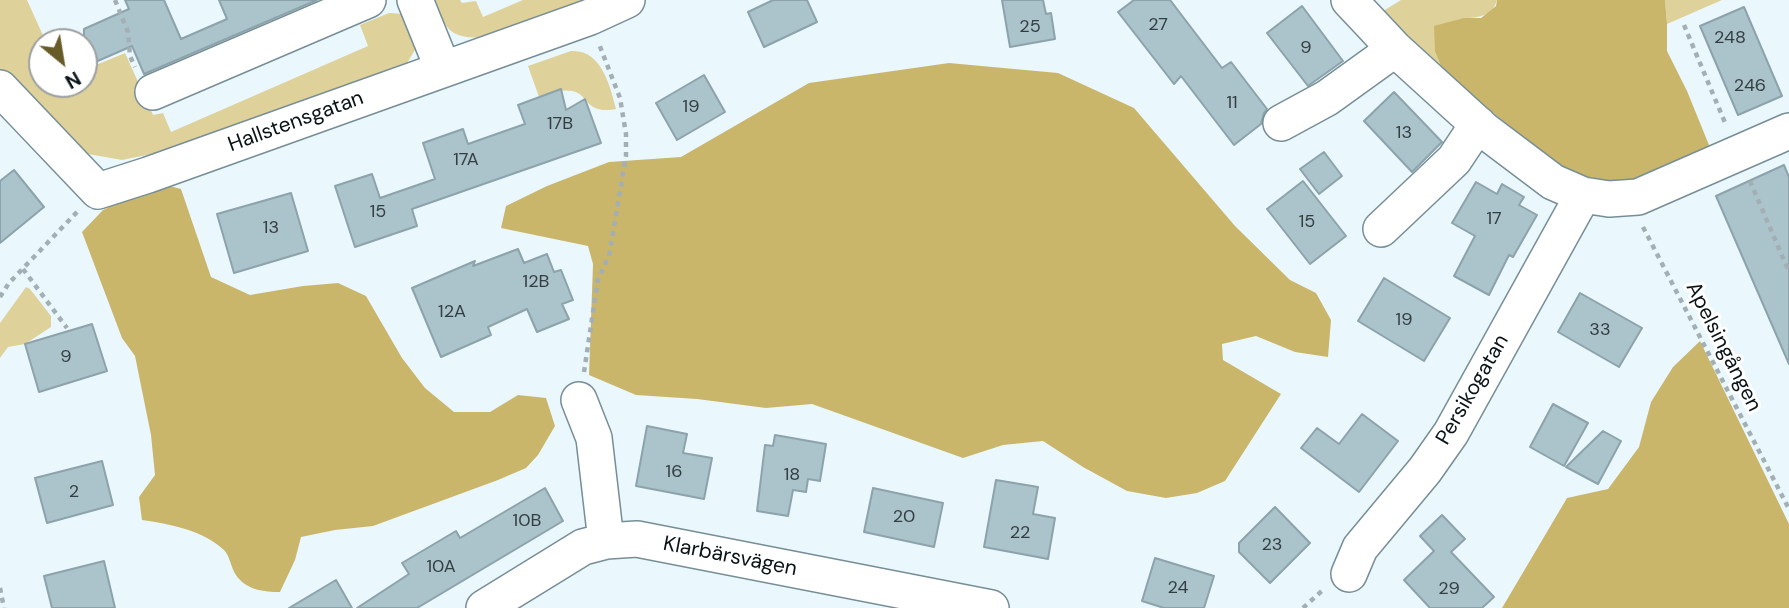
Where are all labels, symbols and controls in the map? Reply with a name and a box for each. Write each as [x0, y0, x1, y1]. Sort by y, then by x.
house number: 27 [1148, 14, 1168, 36]
house number: 25 [1019, 16, 1041, 38]
house number: 248 [1714, 27, 1746, 49]
north arrow [28, 28, 98, 98]
house number: 9 [1300, 37, 1312, 59]
text: N [61, 66, 85, 94]
house number: 246 [1734, 75, 1766, 97]
street label: Hallstensgatan [225, 86, 367, 158]
house number: 11 [1226, 92, 1238, 114]
house number: 19 [683, 96, 699, 118]
house number: 17B [547, 113, 573, 135]
house number: 13 [1396, 122, 1412, 144]
house number: 17A [453, 149, 479, 171]
house number: 15 [370, 201, 386, 223]
house number: 17 [1486, 208, 1502, 230]
house number: 15 [1299, 211, 1315, 233]
house number: 13 [263, 217, 279, 239]
house number: 12B [523, 271, 549, 293]
street label: Apelsingången [1680, 278, 1766, 416]
house number: 12A [438, 301, 466, 323]
house number: 19 [1396, 309, 1412, 331]
house number: 33 [1589, 319, 1611, 341]
street label: Persikogatan [1431, 330, 1515, 450]
house number: 9 [60, 346, 72, 368]
house number: 16 [666, 461, 682, 483]
house number: 18 [784, 464, 800, 486]
house number: 2 [69, 481, 79, 503]
house number: 20 [893, 506, 915, 528]
house number: 10B [513, 510, 541, 532]
house number: 22 [1010, 522, 1030, 544]
street label: Klarbärsvägen [661, 532, 799, 582]
house number: 23 [1261, 534, 1283, 556]
house number: 10A [426, 556, 456, 578]
house number: 24 [1168, 577, 1188, 599]
house number: 29 [1438, 578, 1460, 600]

